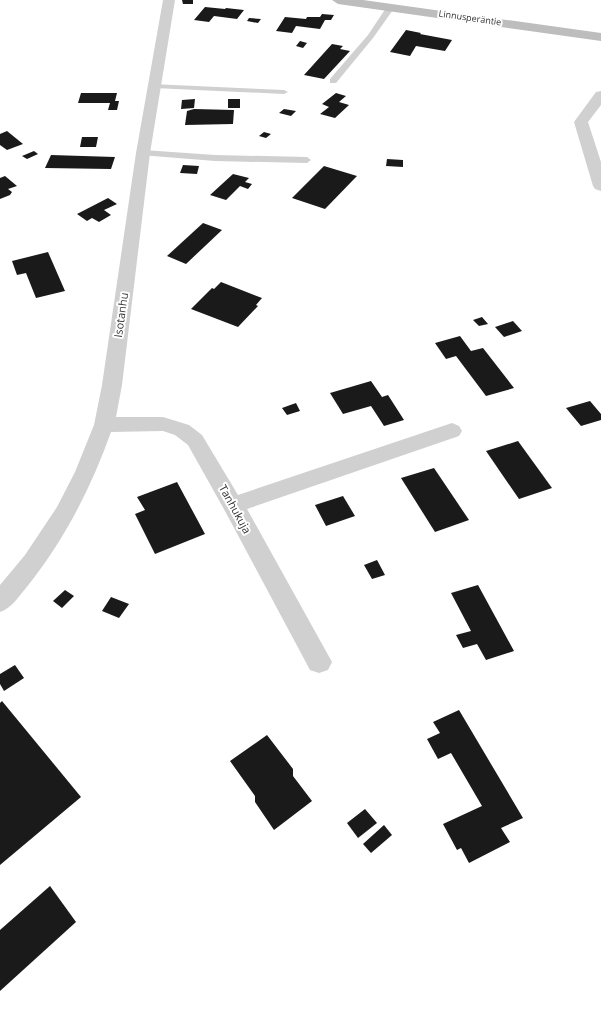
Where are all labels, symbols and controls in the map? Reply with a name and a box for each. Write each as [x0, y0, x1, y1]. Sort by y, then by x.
street label: Linnusperäntie [438, 7, 502, 28]
street label: Isotanhu [110, 292, 131, 338]
street label: Tanhukuja [216, 482, 255, 536]

